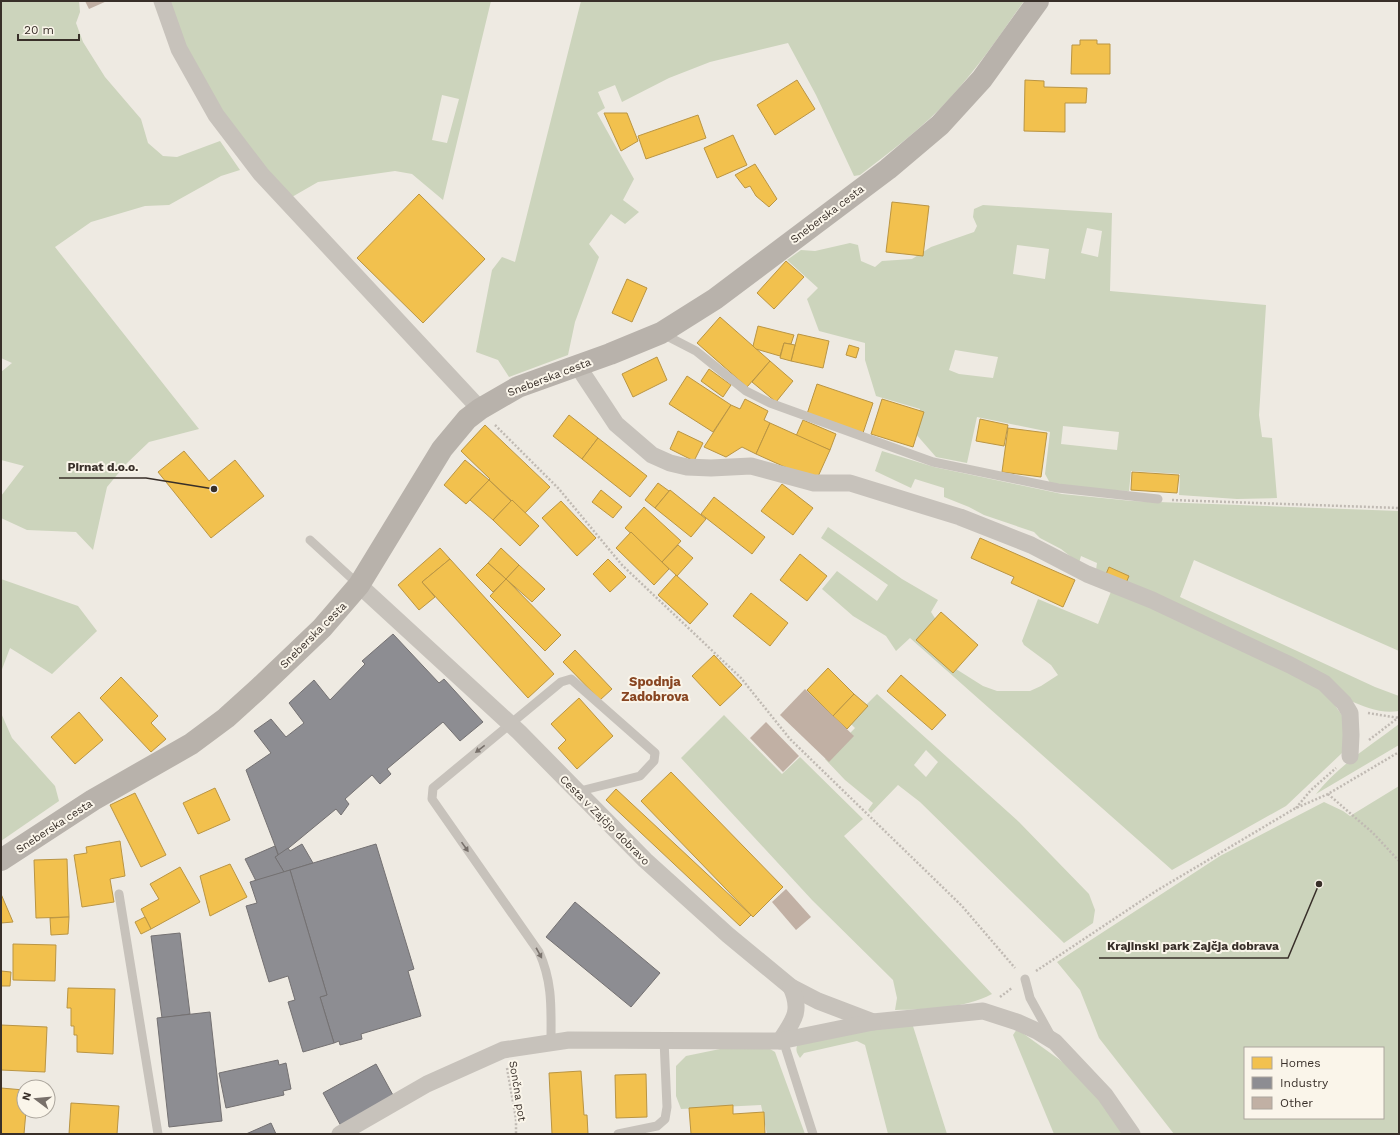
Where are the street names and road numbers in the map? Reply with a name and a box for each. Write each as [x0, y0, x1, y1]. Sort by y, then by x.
street label: Sneberska cesta [788, 183, 867, 246]
street label: Sneberska cesta [506, 356, 593, 399]
street label: Sneberska cesta [277, 599, 349, 671]
street label: Cesta v Zajčjo dobravo [557, 773, 652, 868]
street label: Sneberska cesta [14, 797, 95, 856]
street label: Sončna pot [506, 1060, 529, 1123]

